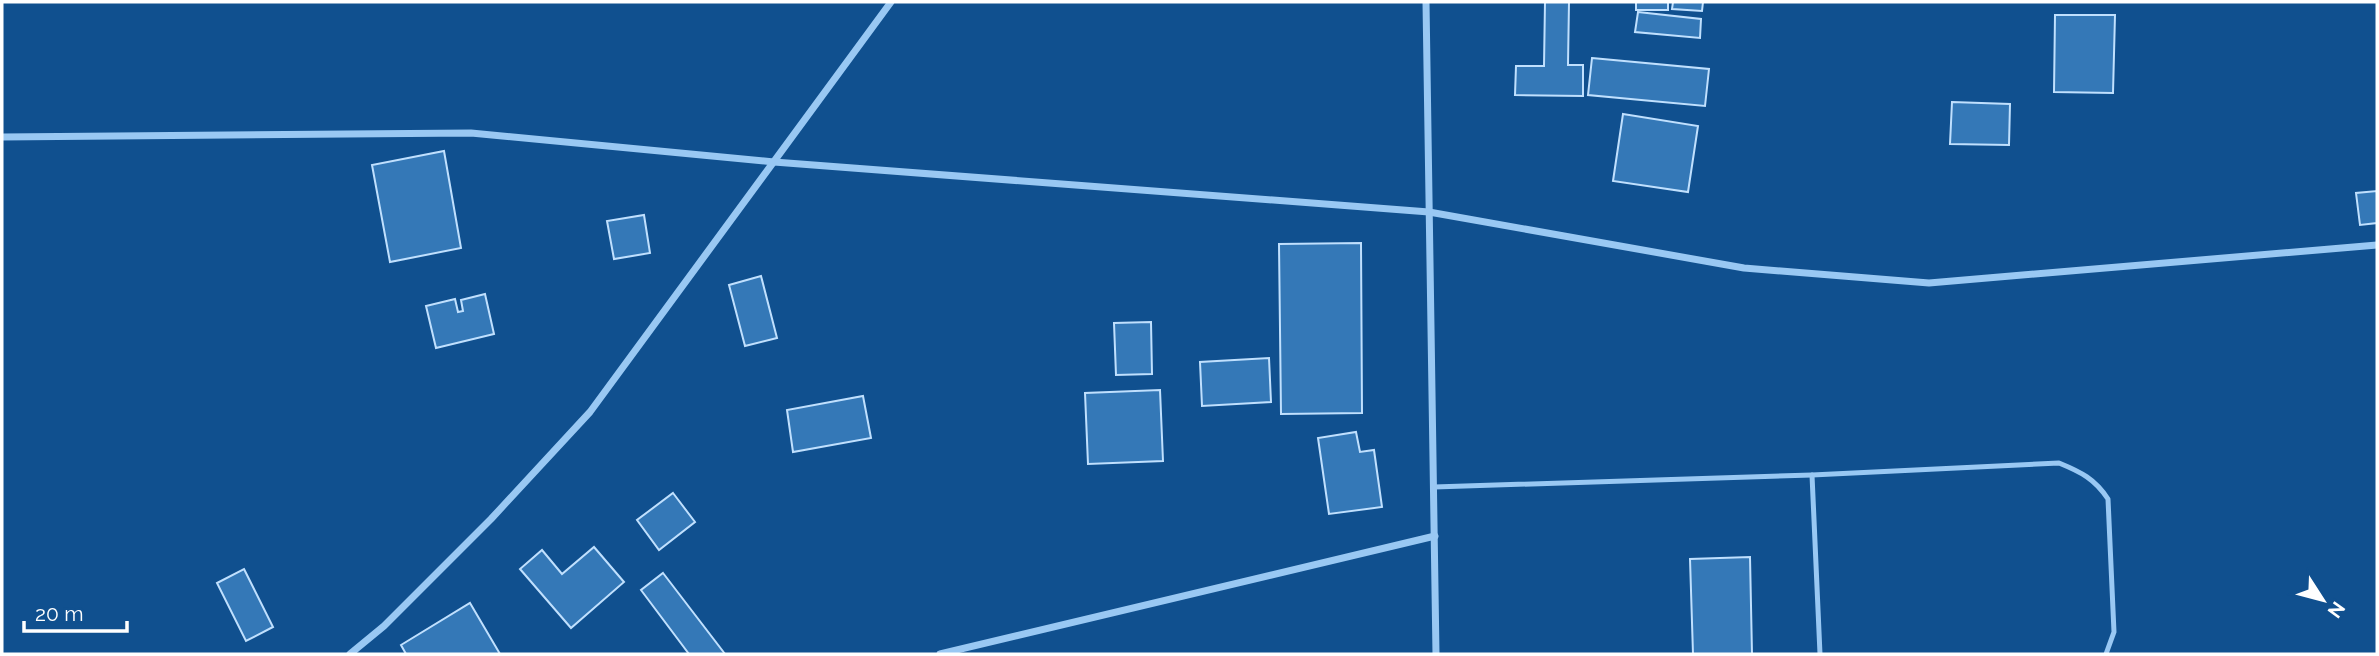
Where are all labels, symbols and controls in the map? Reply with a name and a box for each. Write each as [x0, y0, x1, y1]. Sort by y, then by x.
north arrow [2288, 565, 2358, 635]
scale bar [24, 590, 128, 634]
text: N [2324, 598, 2350, 622]
text: 20 m [35, 601, 83, 626]

